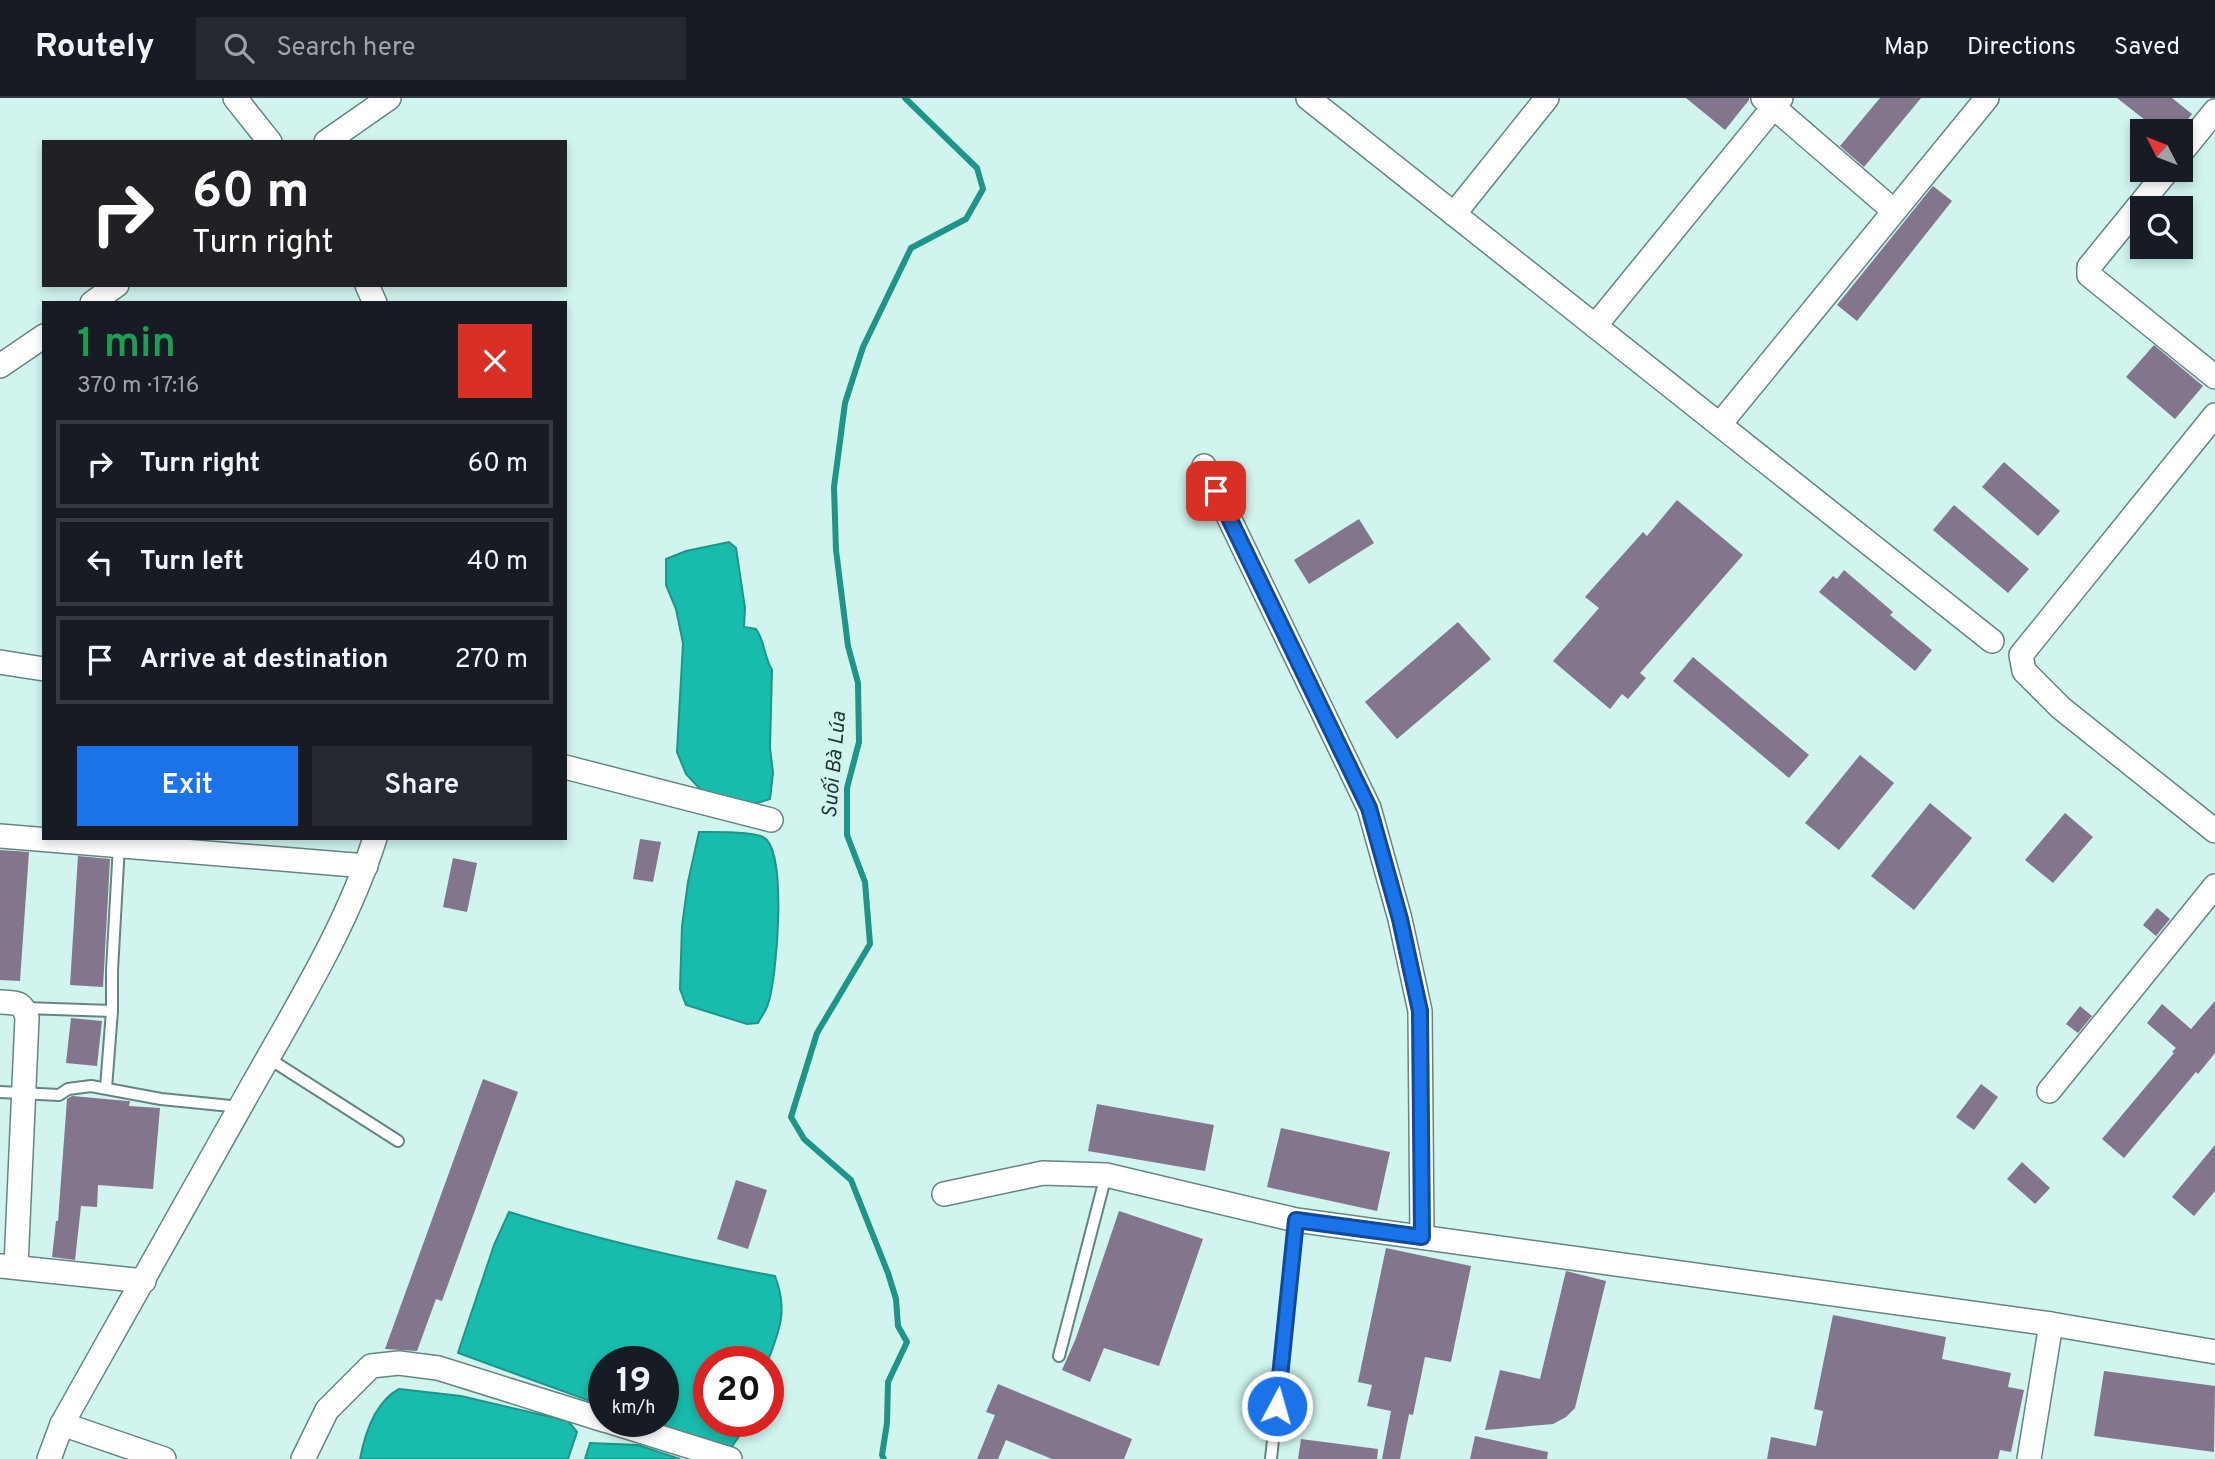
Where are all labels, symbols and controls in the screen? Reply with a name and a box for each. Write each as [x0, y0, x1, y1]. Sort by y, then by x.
search box [196, 17, 686, 80]
text: Routely [35, 27, 154, 69]
icon: search [220, 29, 258, 67]
text: Search here [276, 32, 415, 65]
text: Map [1884, 33, 1929, 63]
text: Directions [1967, 33, 2076, 63]
text: Saved [2114, 33, 2180, 63]
north arrow [2130, 119, 2193, 182]
map controls [2130, 119, 2193, 259]
text: 60 m [192, 163, 310, 225]
icon: right [77, 168, 168, 259]
button: search [2130, 196, 2193, 259]
text: Turn right [192, 224, 334, 264]
text: 1 min [77, 319, 176, 372]
button: close [458, 324, 532, 398]
text: 370 m · 17:16 [77, 372, 199, 401]
icon: right [81, 445, 119, 483]
text: Turn right [140, 448, 260, 481]
text: 60 m [468, 448, 528, 481]
pin [1186, 461, 1246, 521]
icon: arrive [1197, 472, 1235, 510]
icon: left [81, 543, 119, 581]
text: Turn left [140, 546, 244, 579]
text: 40 m [467, 546, 528, 579]
icon: arrive [81, 641, 119, 679]
text: Arrive at destination [140, 644, 388, 677]
text: 270 m [455, 644, 528, 677]
water label: Suối Bà Lúa [817, 710, 853, 819]
button: Exit [77, 746, 298, 826]
button: Share [312, 746, 532, 826]
speed limit sign: 20 [693, 1346, 784, 1437]
text: 19 [616, 1360, 651, 1404]
position arrow [1240, 1369, 1314, 1443]
text: km/h [612, 1397, 655, 1420]

